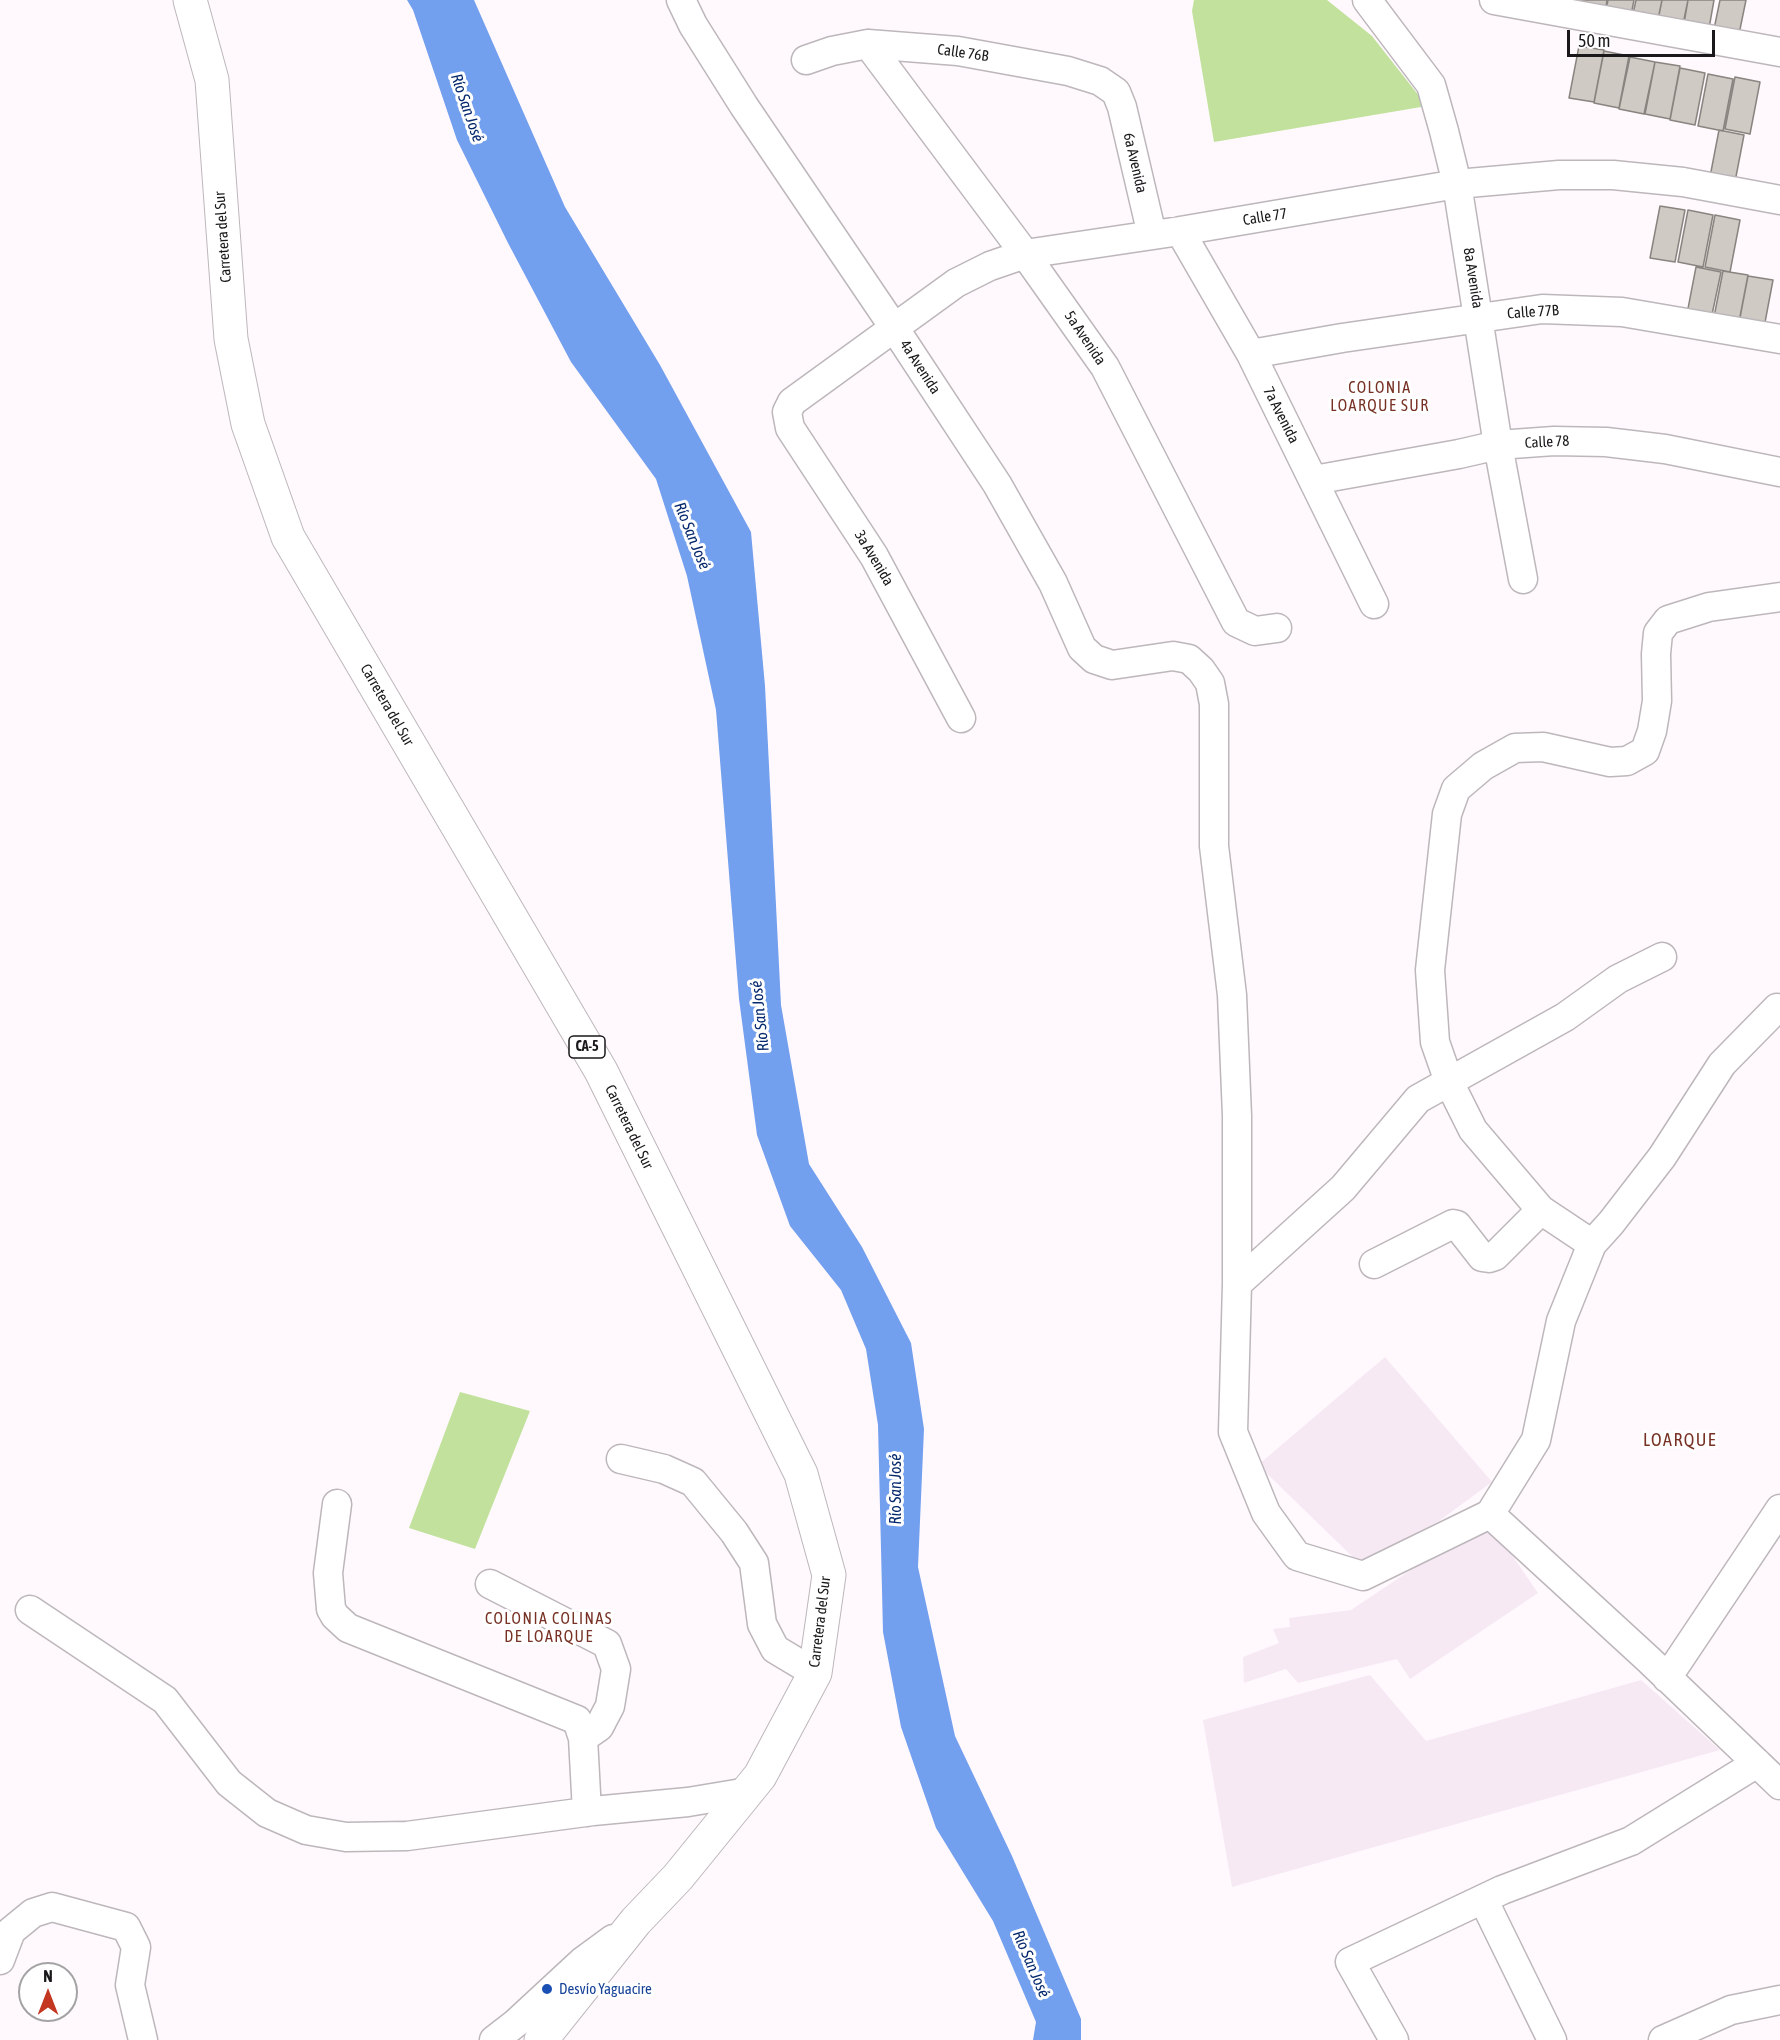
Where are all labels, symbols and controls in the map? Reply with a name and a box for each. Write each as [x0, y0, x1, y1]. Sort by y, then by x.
scale bar [1570, 18, 1718, 56]
text: 50 m [1578, 30, 1610, 51]
street label: Calle 76B [936, 40, 990, 66]
water label: Río San José [446, 71, 488, 145]
street label: 6a Avenida [1119, 131, 1151, 195]
street label: Carretera del Sur [211, 191, 235, 283]
street label: Calle 77 [1242, 205, 1288, 229]
street label: 8a Avenida [1459, 246, 1487, 310]
street label: Calle 77B [1507, 301, 1559, 323]
street label: 5a Avenida [1060, 308, 1110, 368]
street label: 4a Avenida [896, 336, 944, 398]
district label: COLONIA LOARQUE SUR [1330, 378, 1430, 416]
street label: 7a Avenida [1259, 384, 1303, 446]
street label: Calle 78 [1524, 432, 1570, 452]
water label: Río San José [670, 499, 714, 573]
street label: 3a Avenida [851, 527, 897, 589]
street label: Carretera del Sur [356, 661, 418, 749]
water label: Río San José [747, 980, 773, 1052]
road number: CA-5 [569, 1036, 605, 1058]
street label: Carretera del Sur [601, 1082, 657, 1172]
district label: LOARQUE [1643, 1429, 1717, 1451]
water label: Río San José [886, 1453, 906, 1525]
street label: Carretera del Sur [805, 1576, 835, 1668]
district label: COLONIA COLINAS DE LOARQUE [485, 1609, 613, 1647]
water label: Río San José [1008, 1928, 1054, 2000]
north arrow [18, 1962, 78, 2022]
text: N [43, 1967, 53, 1985]
place label: Desvío Yaguacire [559, 1980, 652, 1998]
marker: Desvío Yaguacire [540, 1982, 554, 1996]

